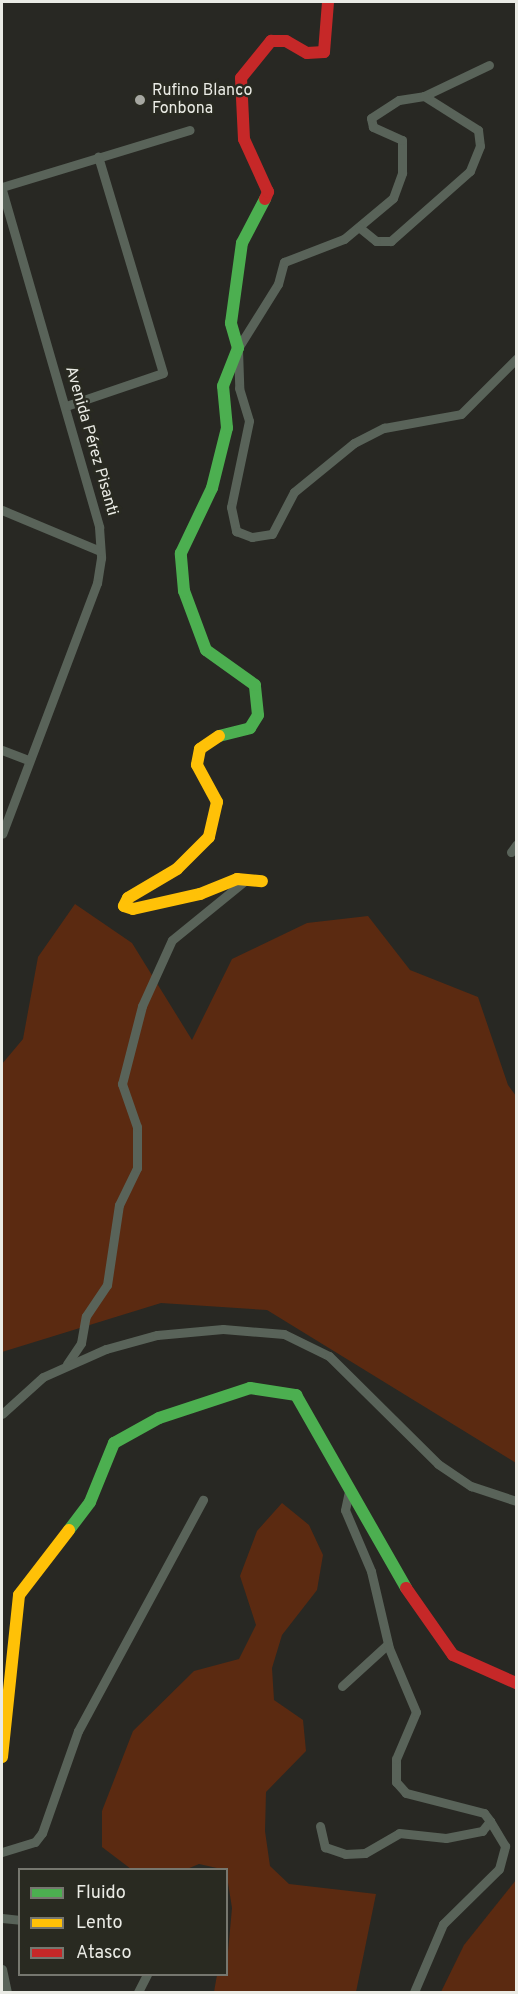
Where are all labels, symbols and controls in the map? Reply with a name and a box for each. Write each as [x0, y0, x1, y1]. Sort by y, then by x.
place label: Rufino Blanco Fonbona [152, 81, 252, 119]
marker: Rufino Blanco Fonbona [133, 93, 147, 107]
street label: Avenida Pérez Pisanti [60, 364, 122, 518]
legend [18, 1868, 228, 1976]
text: Fluido [76, 1882, 126, 1905]
text: Lento [76, 1912, 122, 1935]
text: Atasco [76, 1942, 132, 1965]

